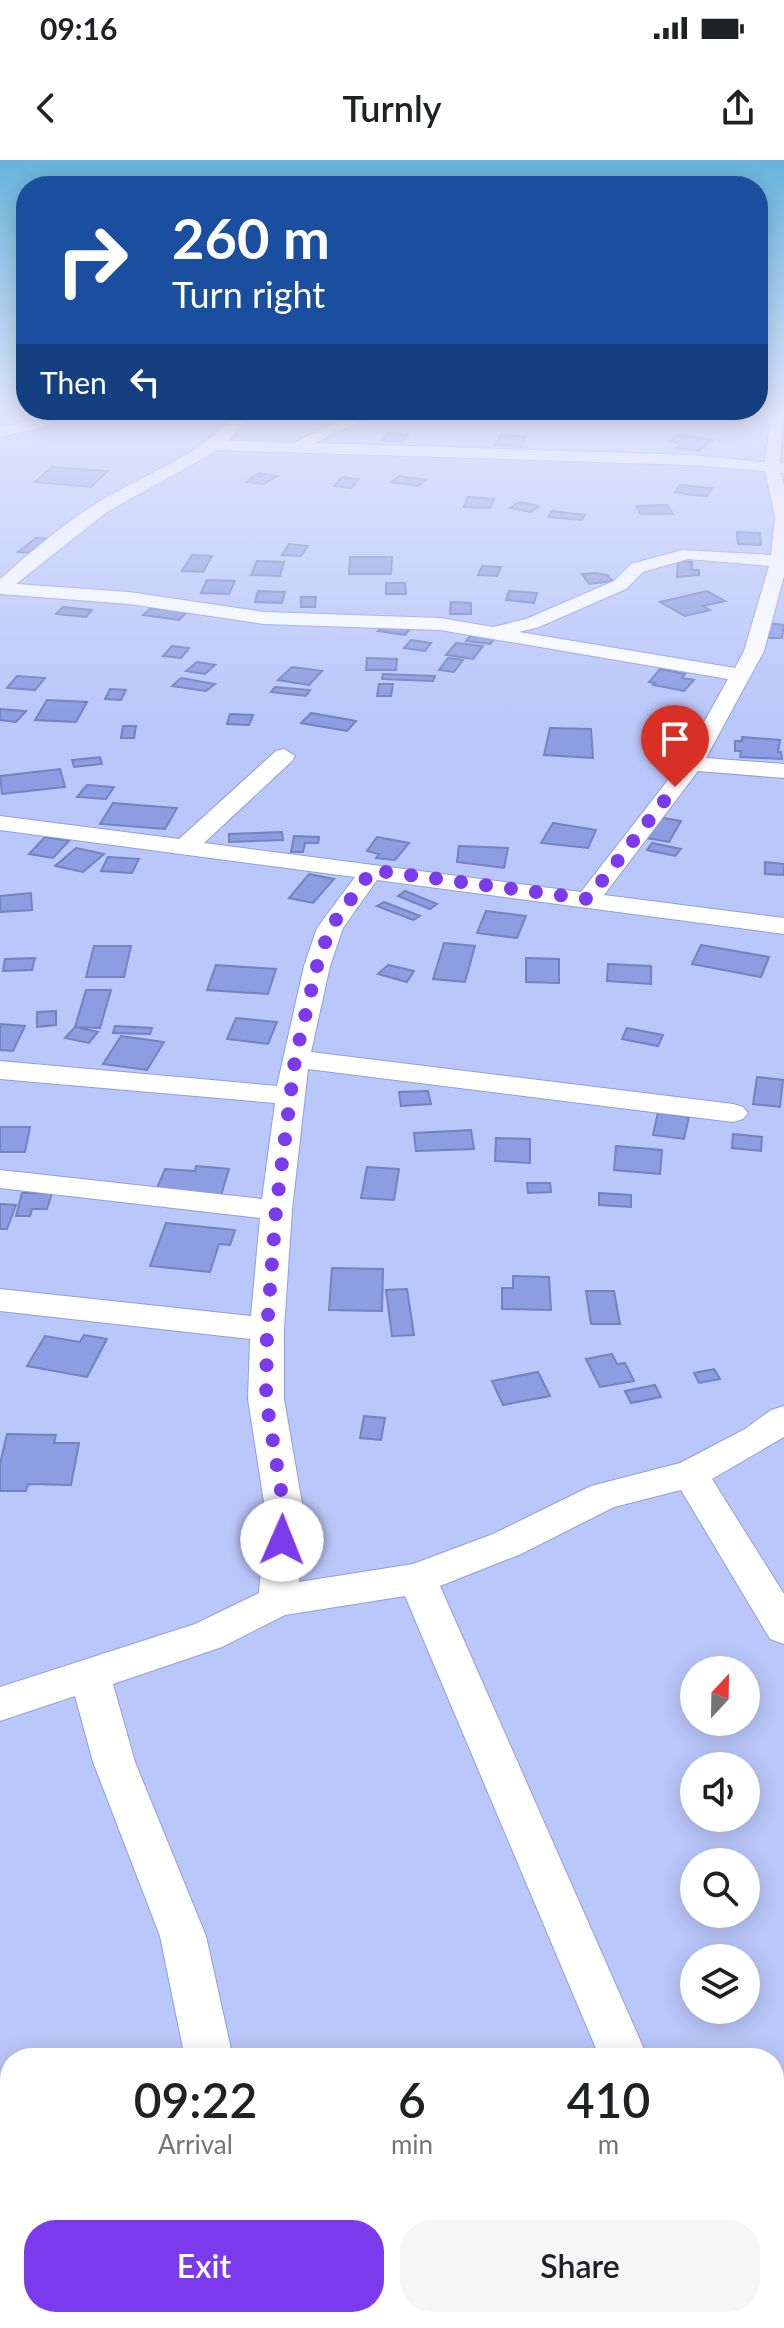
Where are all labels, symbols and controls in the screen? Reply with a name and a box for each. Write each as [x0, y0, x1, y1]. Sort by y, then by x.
text: 09:16 [40, 10, 117, 46]
icon: back [24, 86, 68, 130]
text: Turnly [342, 86, 442, 130]
icon: share [716, 86, 760, 130]
text: 260 m [172, 204, 330, 271]
icon: right [40, 208, 144, 312]
text: Turn right [172, 272, 325, 316]
icon: left [123, 360, 167, 404]
text: Then [40, 364, 107, 400]
pin [641, 705, 709, 787]
icon: arrive [653, 717, 697, 761]
position arrow [240, 1498, 324, 1582]
north arrow [680, 1656, 760, 1736]
map controls [680, 1656, 760, 2024]
button: sound [680, 1752, 760, 1832]
button: search [680, 1848, 760, 1928]
button: layers [680, 1944, 760, 2024]
text: 09:22 [134, 2071, 257, 2128]
text: 6 [398, 2071, 426, 2128]
text: 410 [567, 2071, 650, 2128]
text: Arrival [158, 2128, 233, 2160]
text: min [391, 2128, 433, 2160]
text: m [598, 2128, 619, 2160]
button: Exit [24, 2220, 384, 2312]
button: Share [400, 2220, 760, 2312]

